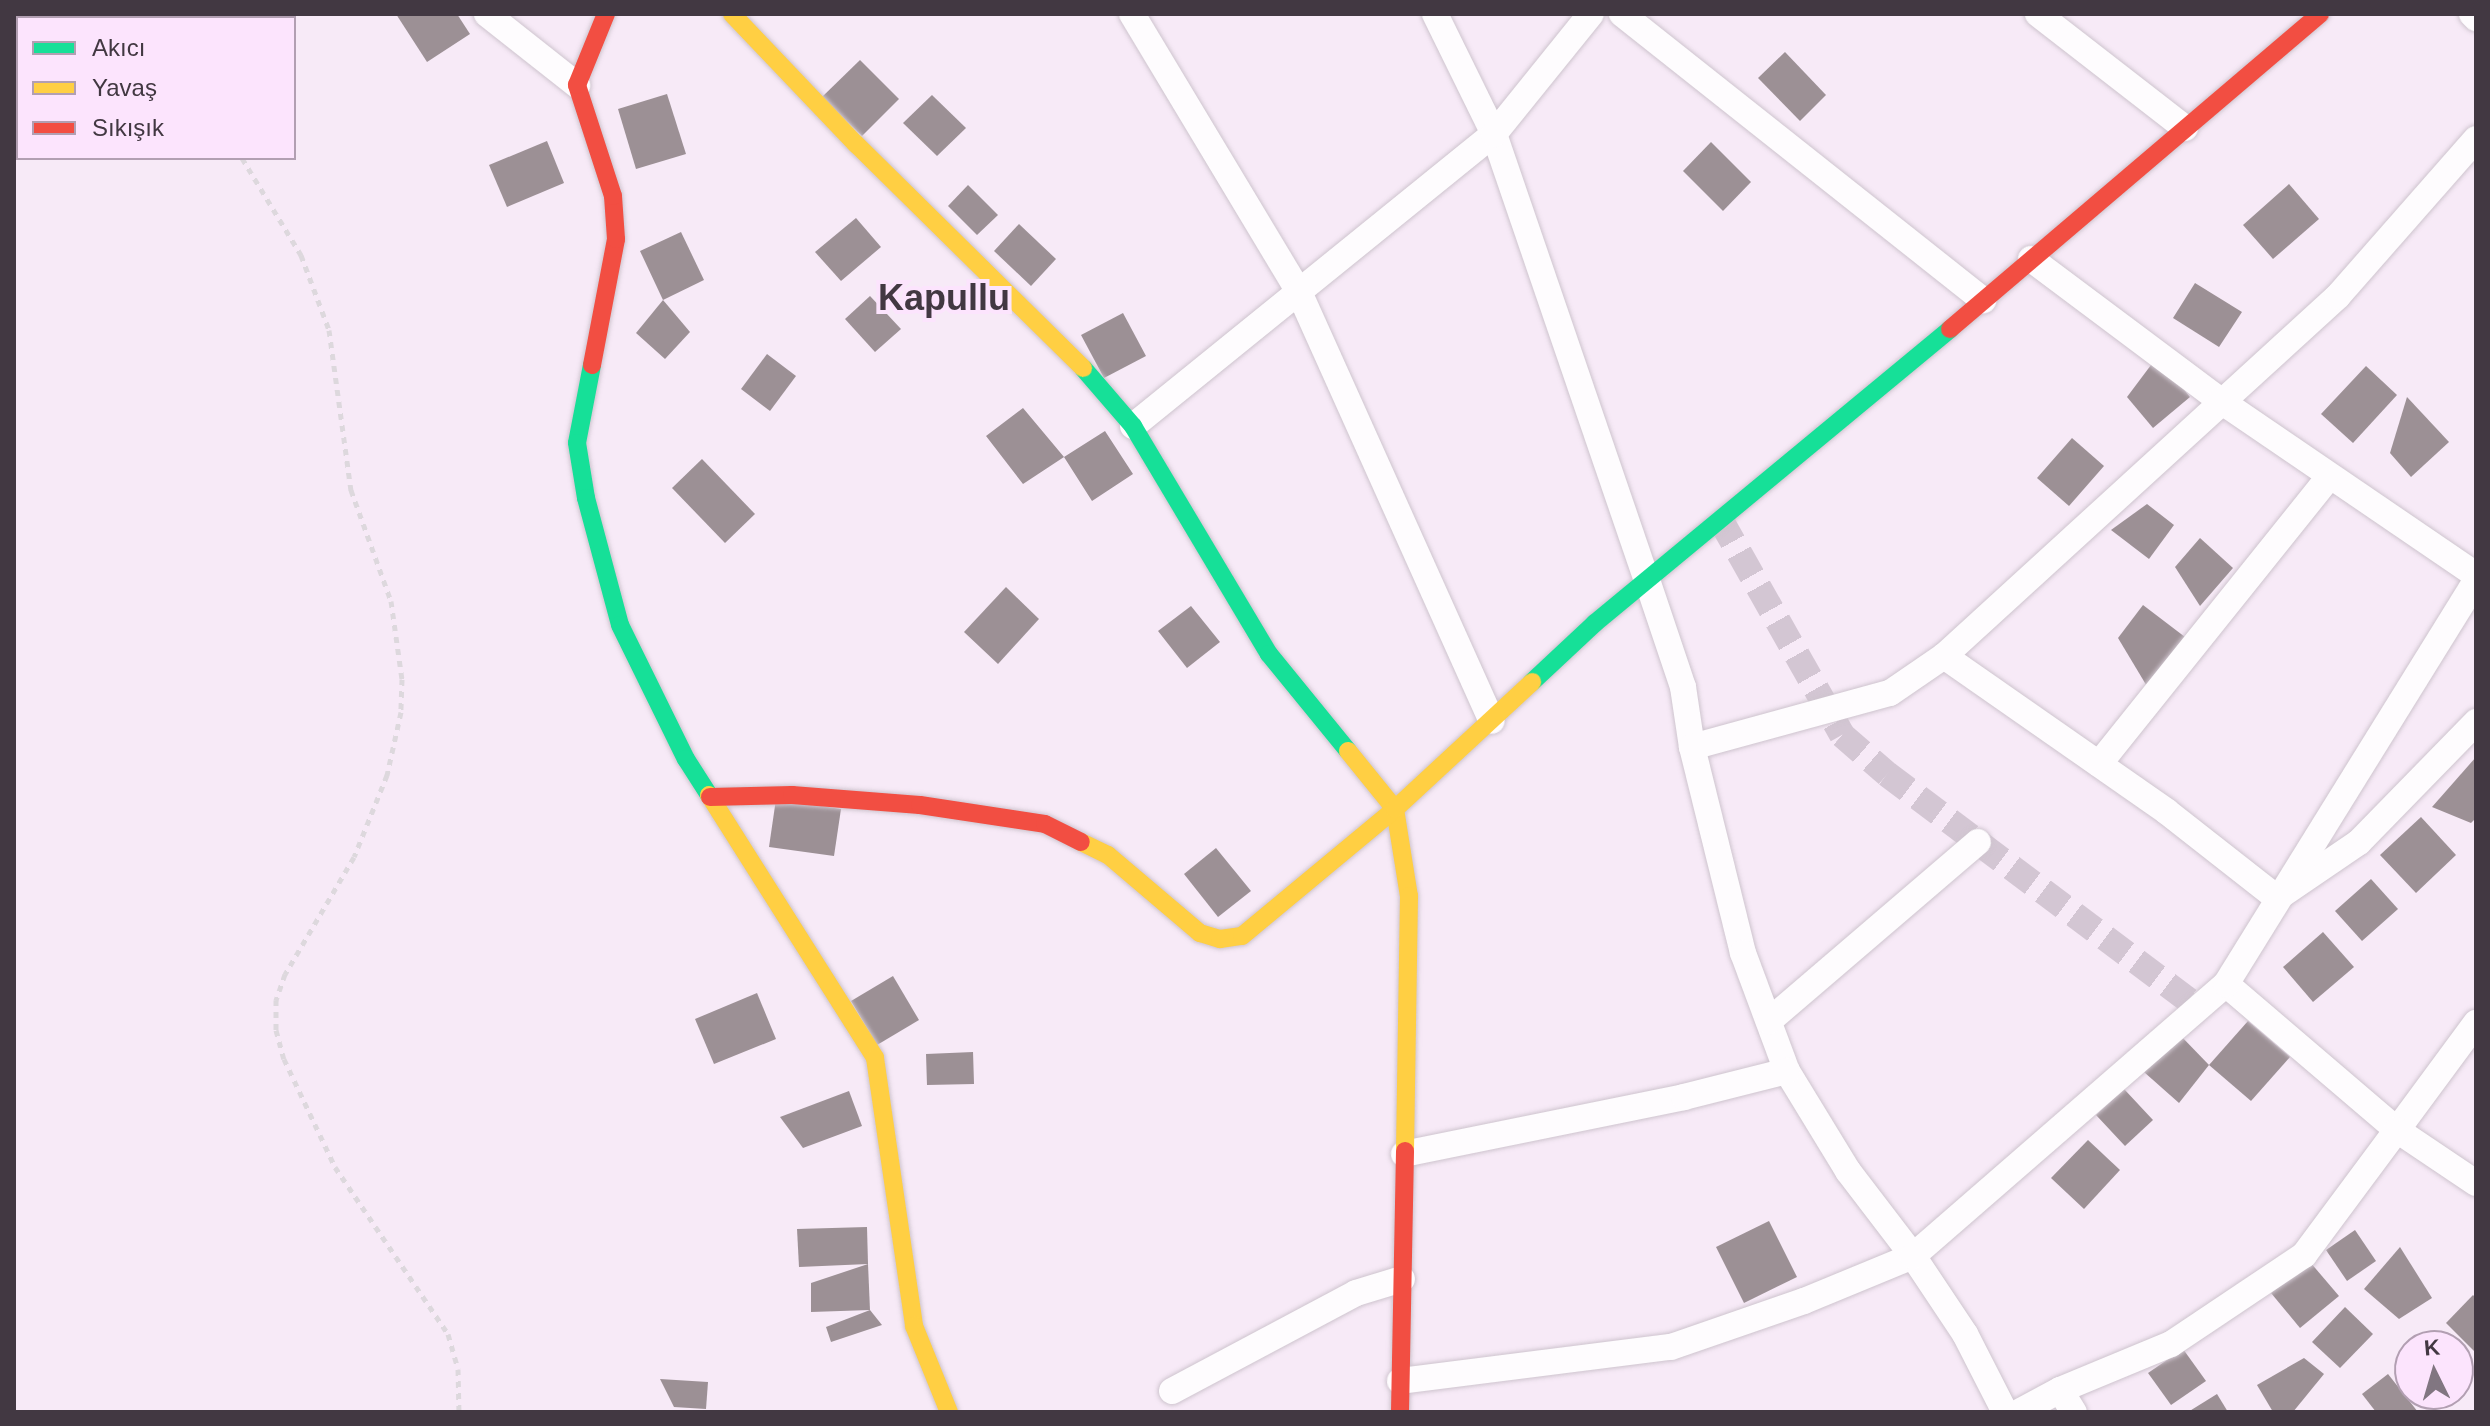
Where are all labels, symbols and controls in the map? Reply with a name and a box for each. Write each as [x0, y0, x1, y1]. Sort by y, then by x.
legend [16, 16, 296, 160]
text: Akıcı [92, 34, 145, 61]
text: Yavaş [92, 74, 157, 101]
text: Sıkışık [92, 114, 164, 141]
district label: Kapullu [878, 276, 1010, 320]
north arrow [2394, 1330, 2474, 1410]
text: K [2423, 1334, 2441, 1361]

